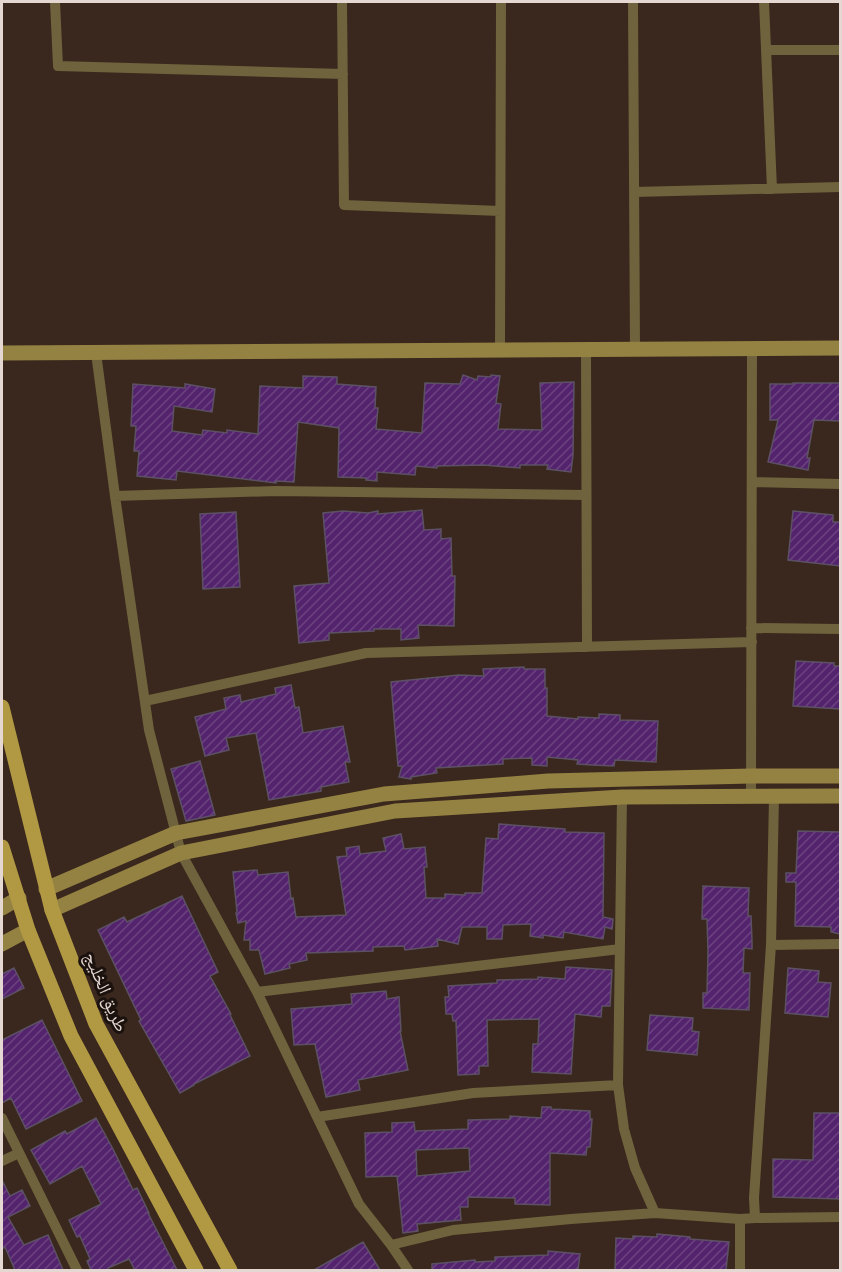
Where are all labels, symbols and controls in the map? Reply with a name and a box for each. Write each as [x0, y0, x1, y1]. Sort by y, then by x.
street label: طريق الخليج [78, 948, 134, 1036]

